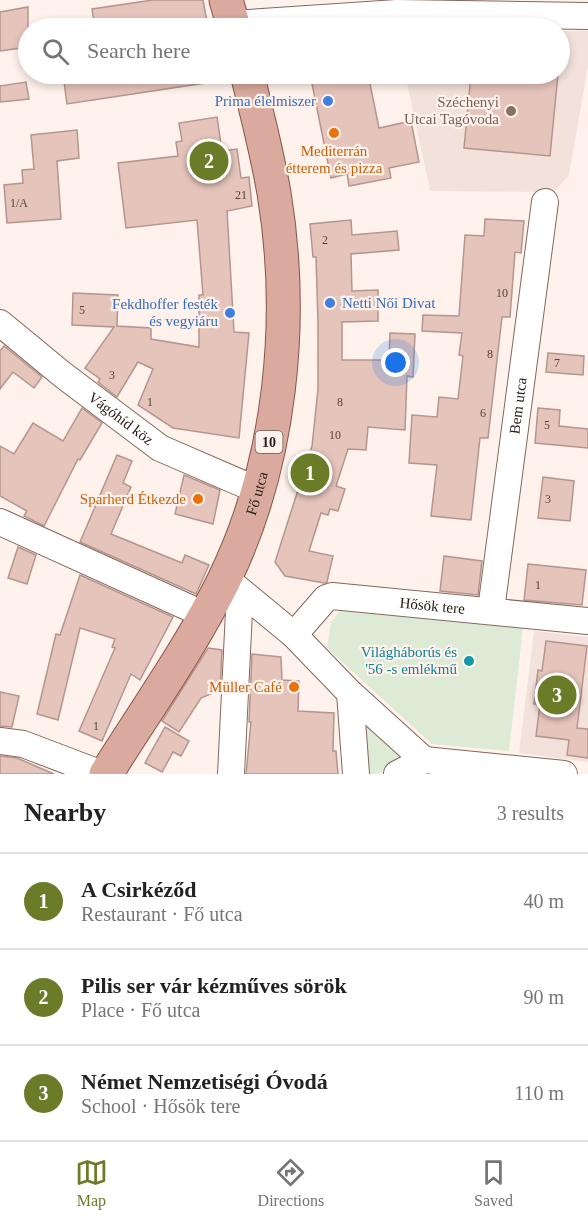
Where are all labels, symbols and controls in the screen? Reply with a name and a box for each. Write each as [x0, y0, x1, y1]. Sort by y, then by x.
search box [18, 18, 570, 84]
icon: search [39, 35, 72, 68]
text: Search here [87, 38, 190, 63]
place label: Prima élelmiszer [215, 93, 316, 109]
marker: Prima élelmiszer [321, 94, 335, 108]
place label: Széchenyi Utcai Tagóvoda [404, 94, 499, 127]
marker: Széchenyi Utcai Tagóvoda [504, 104, 518, 118]
marker: Mediterrán étterem és pizza [327, 126, 341, 140]
pin: 2 [190, 138, 228, 184]
place label: Mediterrán étterem és pizza [286, 143, 383, 176]
house number: 21 [235, 188, 247, 202]
house number: 1/A [10, 196, 28, 210]
house number: 2 [322, 233, 328, 247]
house number: 10 [496, 286, 508, 300]
place label: Netti Női Divat [342, 295, 436, 311]
place label: Fekdhoffer festék és vegyiáru [112, 296, 219, 329]
marker: Netti Női Divat [323, 296, 337, 310]
house number: 5 [79, 303, 85, 317]
marker: Fekdhoffer festék és vegyiáru [223, 306, 237, 320]
house number: 8 [487, 347, 493, 361]
your location [381, 348, 410, 377]
house number: 7 [554, 356, 560, 370]
house number: 3 [109, 368, 115, 382]
street label: Bem utca [506, 376, 530, 435]
street label: Vágóhíd köz [85, 389, 157, 448]
house number: 1 [147, 395, 153, 409]
house number: 8 [337, 395, 343, 409]
house number: 6 [480, 406, 486, 420]
house number: 5 [544, 418, 550, 432]
house number: 10 [329, 428, 341, 442]
road number: 10 [256, 431, 282, 453]
pin: 1 [290, 450, 330, 496]
street label: Fő utca [243, 470, 271, 517]
place label: Sparherd Étkezde [80, 491, 186, 507]
marker: Sparherd Étkezde [191, 492, 205, 506]
house number: 3 [545, 492, 551, 506]
house number: 1 [535, 578, 541, 592]
street label: Hősök tere [399, 595, 466, 617]
place label: Világháborús és '56 -s emlékmű [361, 644, 457, 677]
marker: Világháborús és '56 -s emlékmű [462, 654, 476, 668]
pin: 3 [538, 672, 576, 718]
place label: Müller Café [209, 679, 282, 695]
marker: Müller Café [287, 680, 301, 694]
house number: 1 [93, 719, 99, 733]
text: Nearby [24, 798, 106, 827]
text: 3 results [497, 802, 564, 824]
text: A Csirkéződ [81, 877, 197, 902]
text: 1 [39, 890, 49, 912]
text: 40 m [523, 890, 564, 912]
text: Restaurant · Fő utca [81, 903, 243, 925]
text: Pilis ser vár kézműves sörök [81, 973, 347, 998]
text: 2 [39, 986, 49, 1008]
text: 90 m [523, 986, 564, 1008]
text: Place · Fő utca [81, 999, 200, 1021]
text: Német Nemzetiségi Óvodá [81, 1069, 328, 1094]
text: 3 [39, 1082, 49, 1104]
text: 110 m [514, 1082, 564, 1104]
text: School · Hősök tere [81, 1095, 240, 1117]
tab: Map [75, 1156, 108, 1210]
tab: Directions [258, 1156, 324, 1210]
tab: Saved [474, 1156, 513, 1210]

